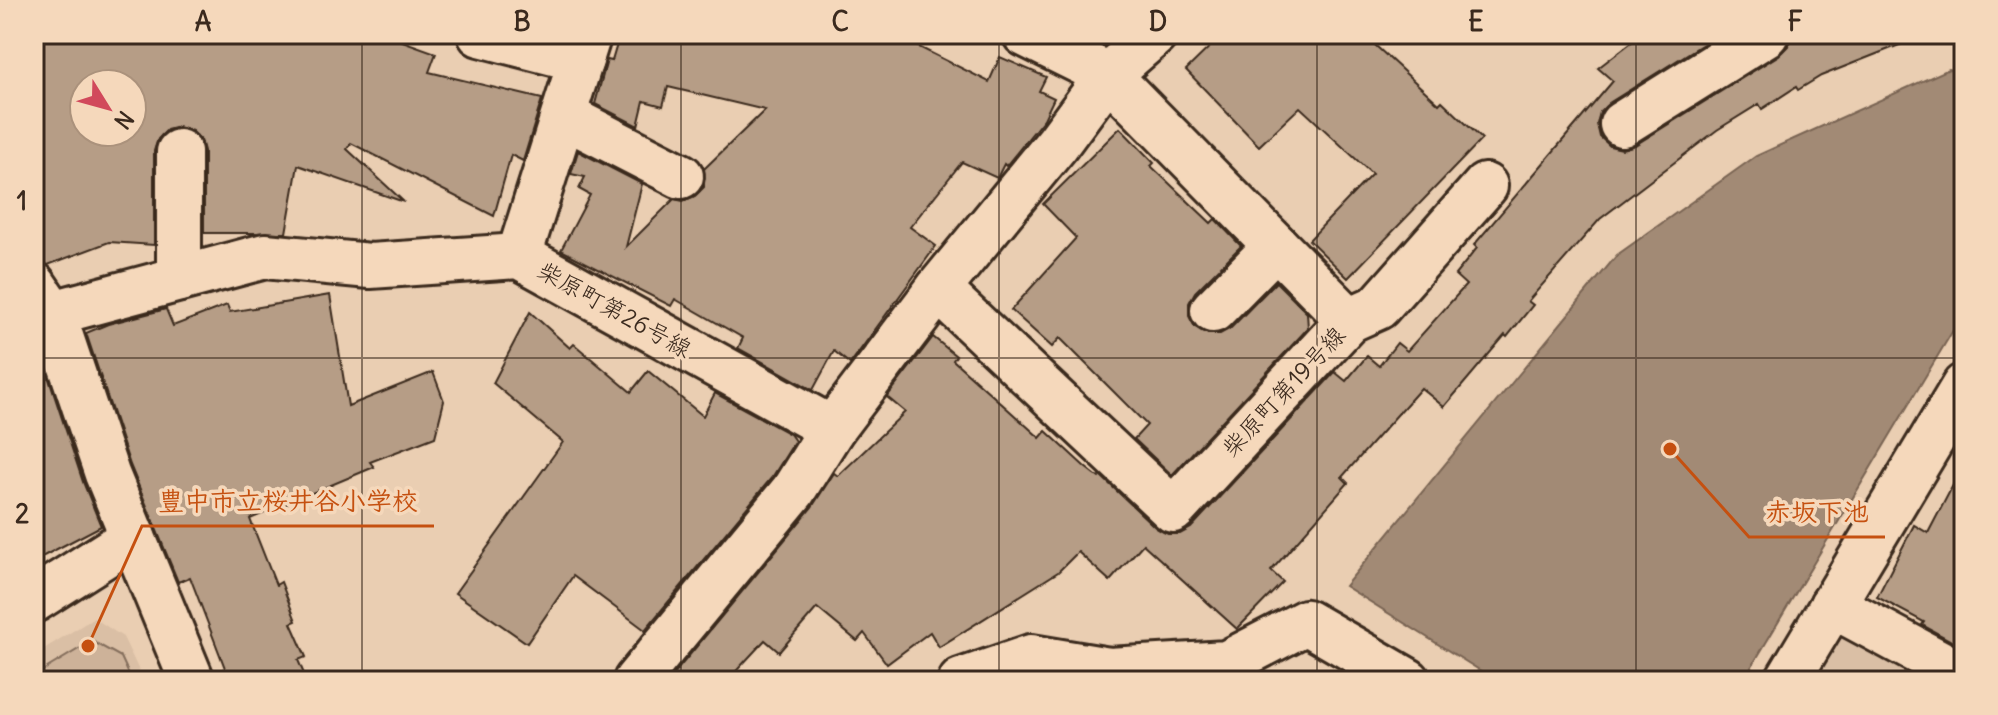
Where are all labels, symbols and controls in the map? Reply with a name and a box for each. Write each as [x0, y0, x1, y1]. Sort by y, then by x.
text: A [195, 5, 212, 38]
text: B [513, 5, 531, 38]
text: C [831, 5, 849, 38]
text: D [1149, 5, 1167, 38]
text: E [1468, 5, 1484, 38]
text: F [1788, 5, 1803, 38]
north arrow [68, 68, 148, 148]
text: N [108, 106, 140, 135]
text: 1 [17, 184, 27, 217]
street label: 柴原町第26号線 [533, 254, 697, 364]
street label: 柴原町第19号線 [1215, 320, 1351, 462]
callout: 豊中市立桜井谷小学校 [142, 476, 434, 526]
text: 豊中市立桜井谷小学校 [158, 484, 418, 517]
callout: 赤坂下池 [1749, 487, 1885, 537]
text: 赤坂下池 [1765, 495, 1869, 528]
text: 2 [15, 497, 29, 530]

